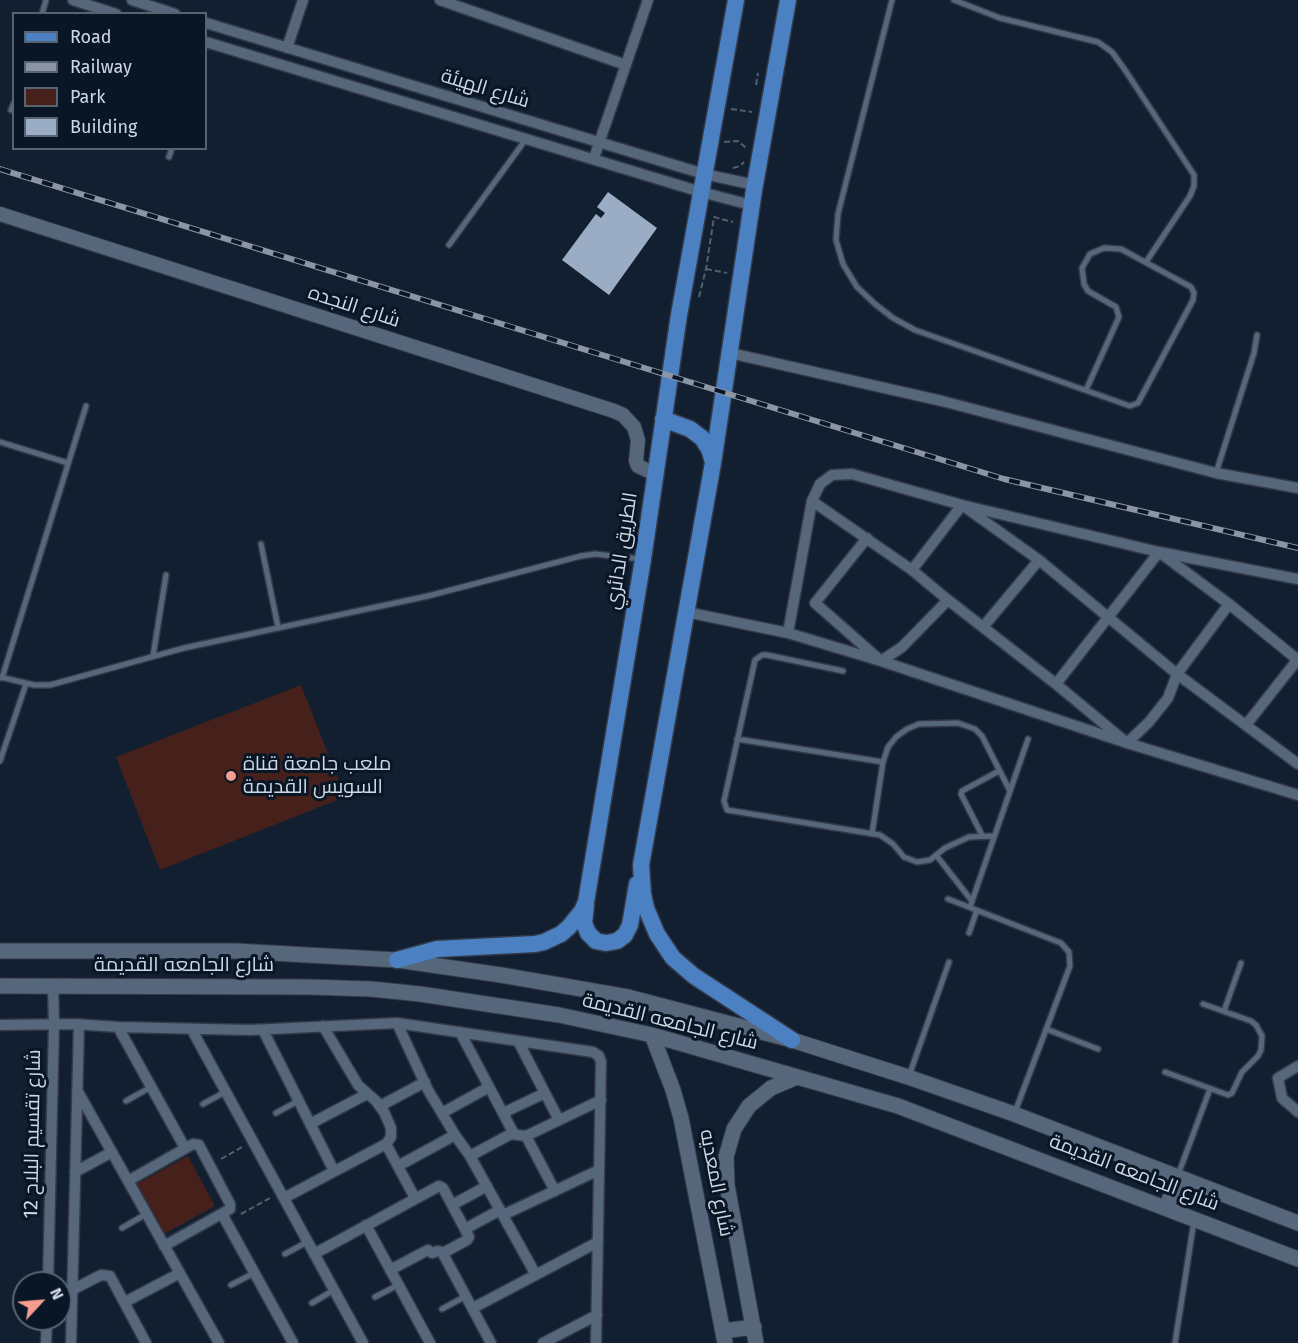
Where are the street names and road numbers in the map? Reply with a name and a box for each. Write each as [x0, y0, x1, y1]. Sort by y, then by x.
street label: شارع الهيئة [438, 64, 532, 114]
street label: شارع النجده [305, 281, 403, 333]
street label: الطريق الدائري [601, 491, 643, 611]
street label: شارع الجامعه القديمة [94, 953, 274, 977]
street label: شارع الجامعه القديمة [580, 989, 760, 1055]
street label: شارع تقسيم البلاح 12 [20, 1049, 46, 1219]
street label: شارع المعديه [694, 1127, 738, 1239]
street label: شارع الجامعه القديمة [1046, 1130, 1222, 1216]

